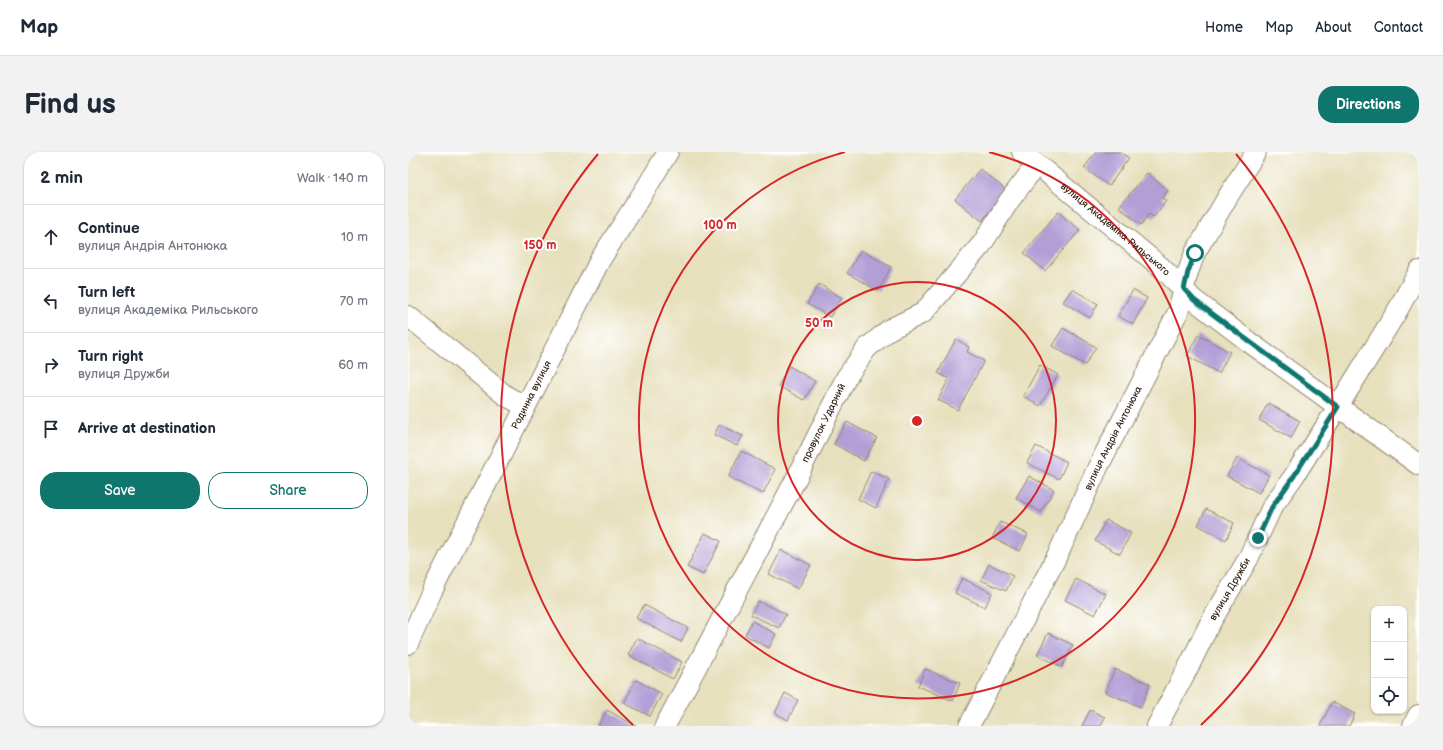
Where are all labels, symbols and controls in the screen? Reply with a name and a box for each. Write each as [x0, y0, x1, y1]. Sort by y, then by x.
text: Map [20, 16, 58, 39]
text: Home [1205, 19, 1243, 36]
text: Map [1265, 19, 1293, 36]
text: About [1315, 19, 1352, 36]
text: Contact [1374, 19, 1423, 36]
button: Directions [1318, 86, 1419, 123]
text: Find us [24, 88, 116, 121]
text: 2 min [40, 168, 83, 188]
text: Walk · 140 m [297, 170, 368, 186]
street label: вулиця Академіка Рильського [1058, 180, 1172, 278]
text: 100 m [703, 218, 737, 233]
text: Continue [78, 219, 140, 238]
icon: ahead [40, 226, 62, 248]
text: 10 m [341, 229, 368, 245]
text: вулиця Андрія Антонюка [78, 238, 227, 254]
text: 150 m [524, 238, 556, 253]
route start [1186, 244, 1204, 262]
text: Turn left [78, 283, 135, 302]
icon: left [40, 290, 62, 312]
text: 70 m [340, 293, 368, 309]
text: вулиця Академіка Рильського [78, 302, 258, 318]
text: 50 m [805, 316, 833, 331]
text: Turn right [78, 347, 143, 366]
icon: right [40, 354, 62, 376]
text: 60 m [338, 357, 368, 373]
street label: Родинна вулиця [509, 358, 554, 431]
text: вулиця Дружби [78, 366, 170, 382]
street label: провулок Ударний [799, 381, 848, 465]
street label: вулиця Андрія Антонюка [1082, 384, 1145, 492]
centre of rings [910, 414, 924, 428]
icon: arrive [40, 418, 62, 440]
text: Arrive at destination [78, 419, 216, 438]
button: Save [40, 472, 200, 509]
button: Share [208, 472, 368, 509]
route end [1249, 529, 1267, 547]
street label: вулиця Дружби [1207, 556, 1253, 623]
map controls [1371, 606, 1407, 714]
button: + [1371, 606, 1407, 642]
button: − [1371, 642, 1407, 678]
button: locate [1371, 678, 1407, 714]

